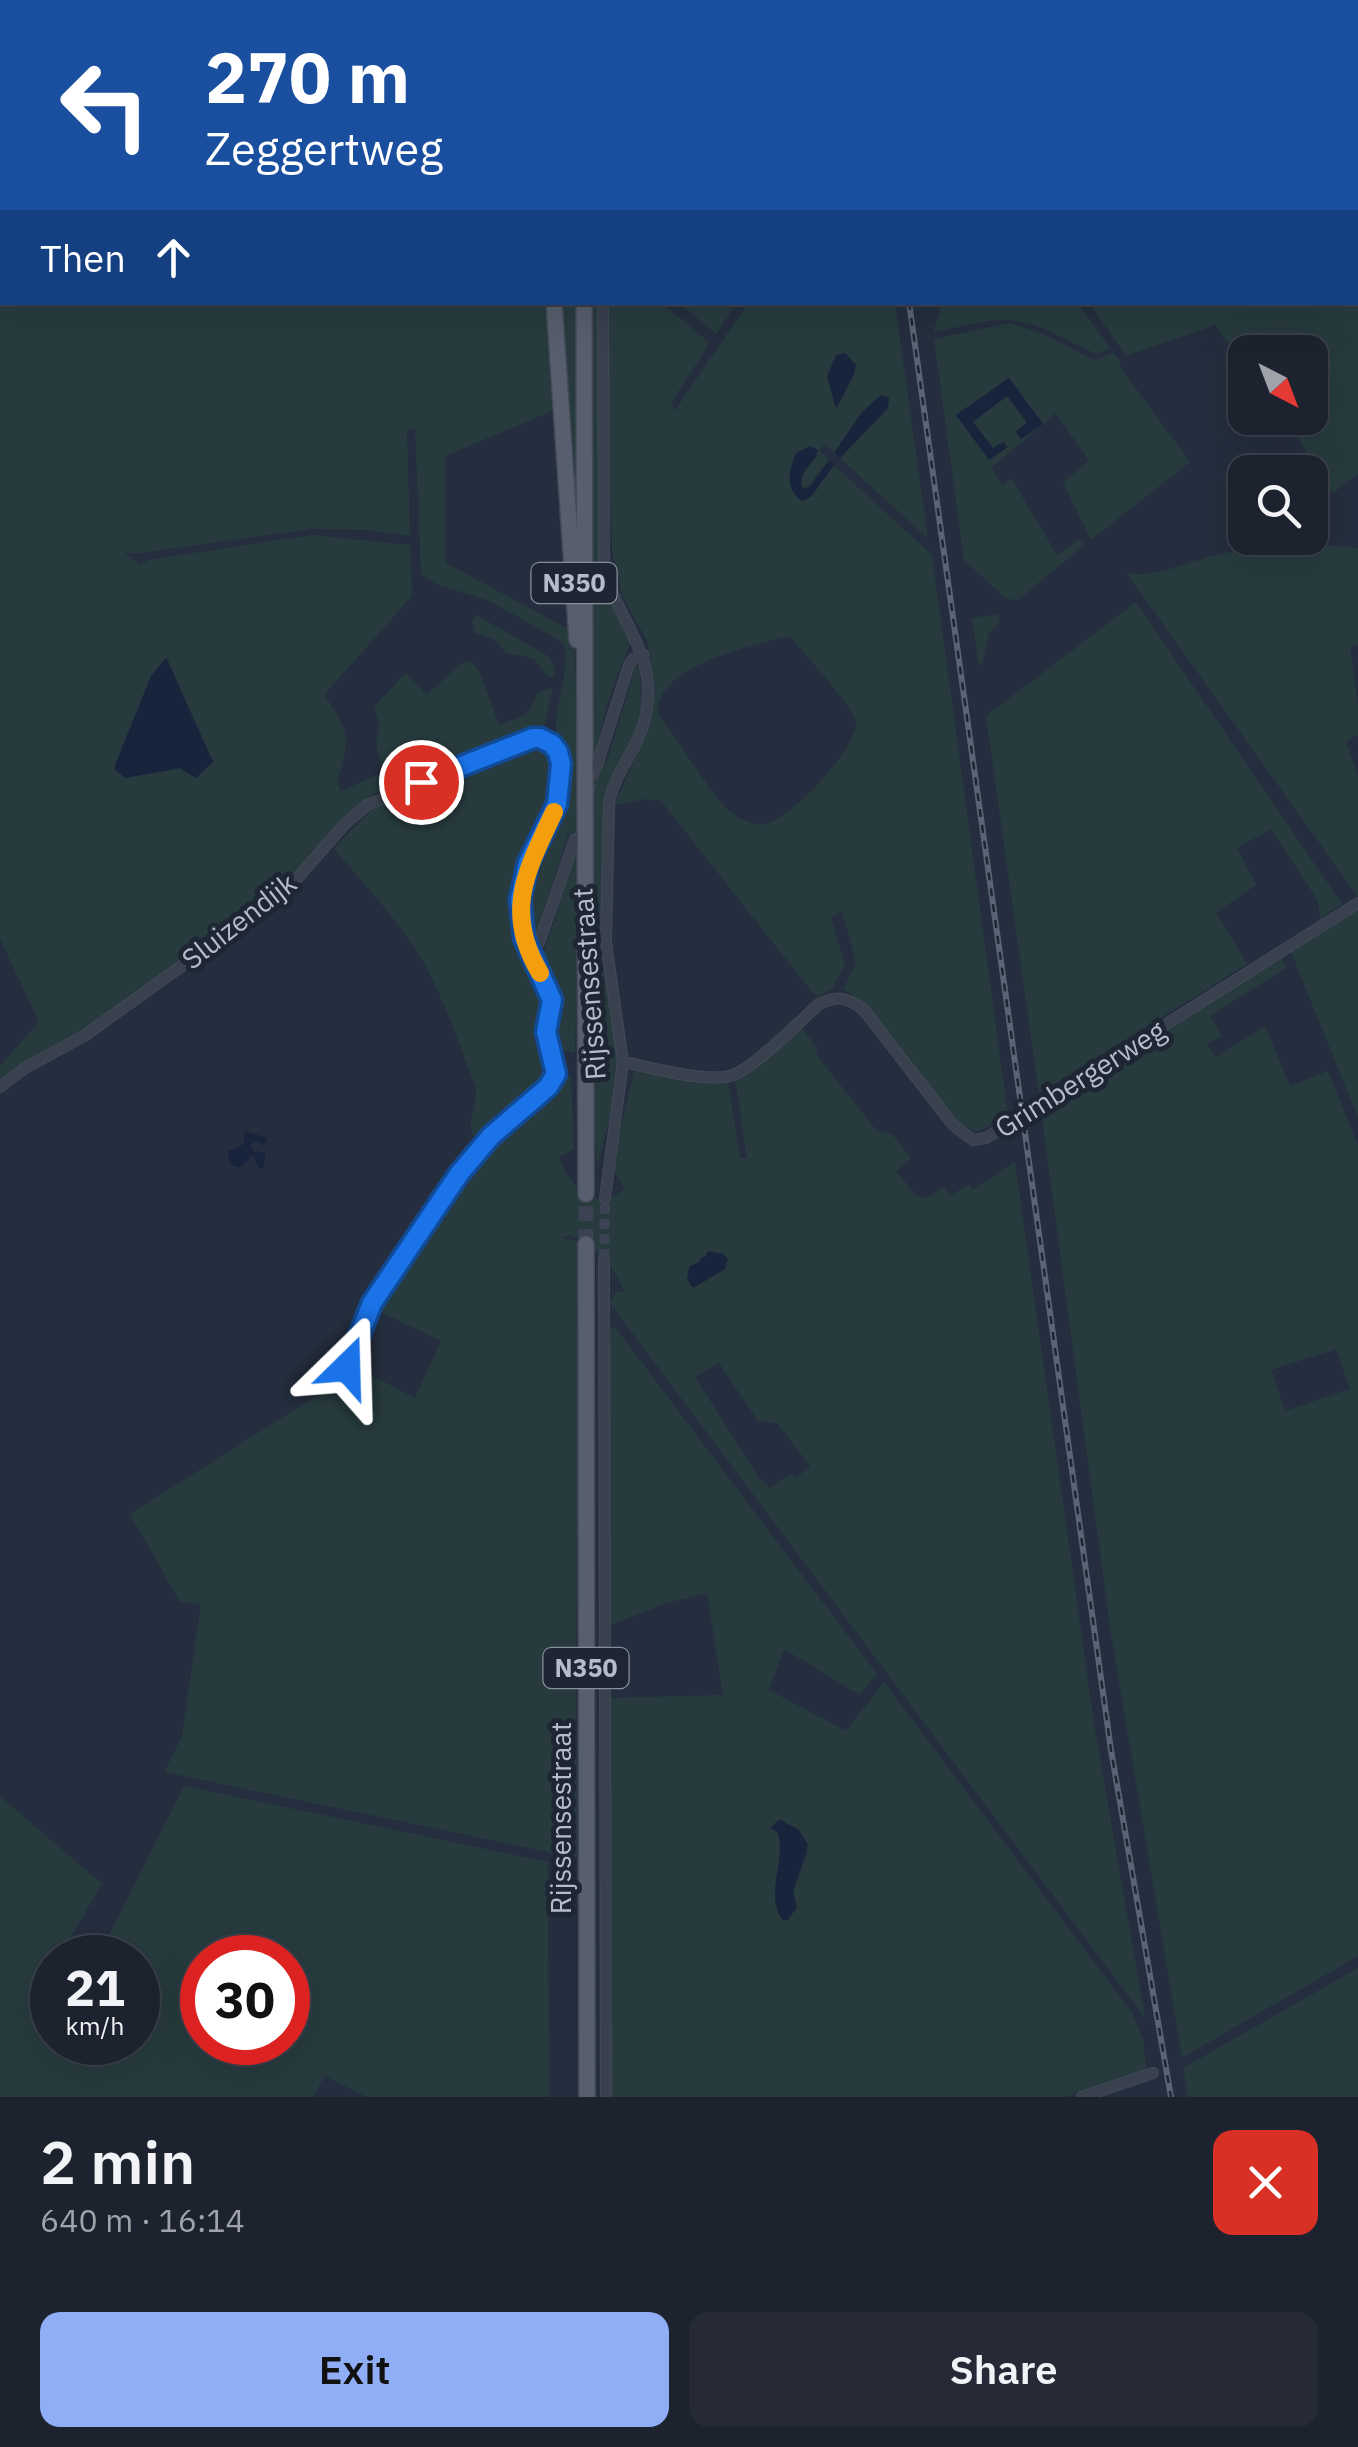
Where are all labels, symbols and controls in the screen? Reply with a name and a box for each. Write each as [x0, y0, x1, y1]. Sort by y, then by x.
text: 270 m [205, 31, 410, 122]
icon: left [40, 40, 170, 170]
text: Zeggertweg [205, 119, 443, 177]
icon: ahead [146, 230, 201, 285]
text: Then [40, 233, 126, 282]
north arrow [1228, 335, 1328, 435]
map controls [1228, 335, 1328, 555]
button: search [1228, 455, 1328, 555]
road number: N350 [532, 563, 616, 603]
pin [379, 740, 464, 825]
icon: arrive [394, 755, 449, 810]
street label: Sluizendijk [174, 864, 304, 977]
street label: Rijssensestraat [563, 887, 614, 1081]
street label: Grimbergerweg [988, 1011, 1172, 1146]
position arrow [295, 1315, 399, 1419]
road number: N350 [544, 1648, 628, 1688]
street label: Rijssensestraat [542, 1722, 579, 1914]
speed limit sign: 30 [180, 1935, 310, 2065]
text: 21 [65, 1955, 125, 2020]
text: km/h [66, 2009, 124, 2042]
text: 2 min [40, 2122, 195, 2201]
button: close [1213, 2130, 1318, 2235]
text: 640 m · 16:14 [40, 2199, 245, 2241]
button: Exit [40, 2312, 669, 2427]
button: Share [689, 2312, 1318, 2427]

